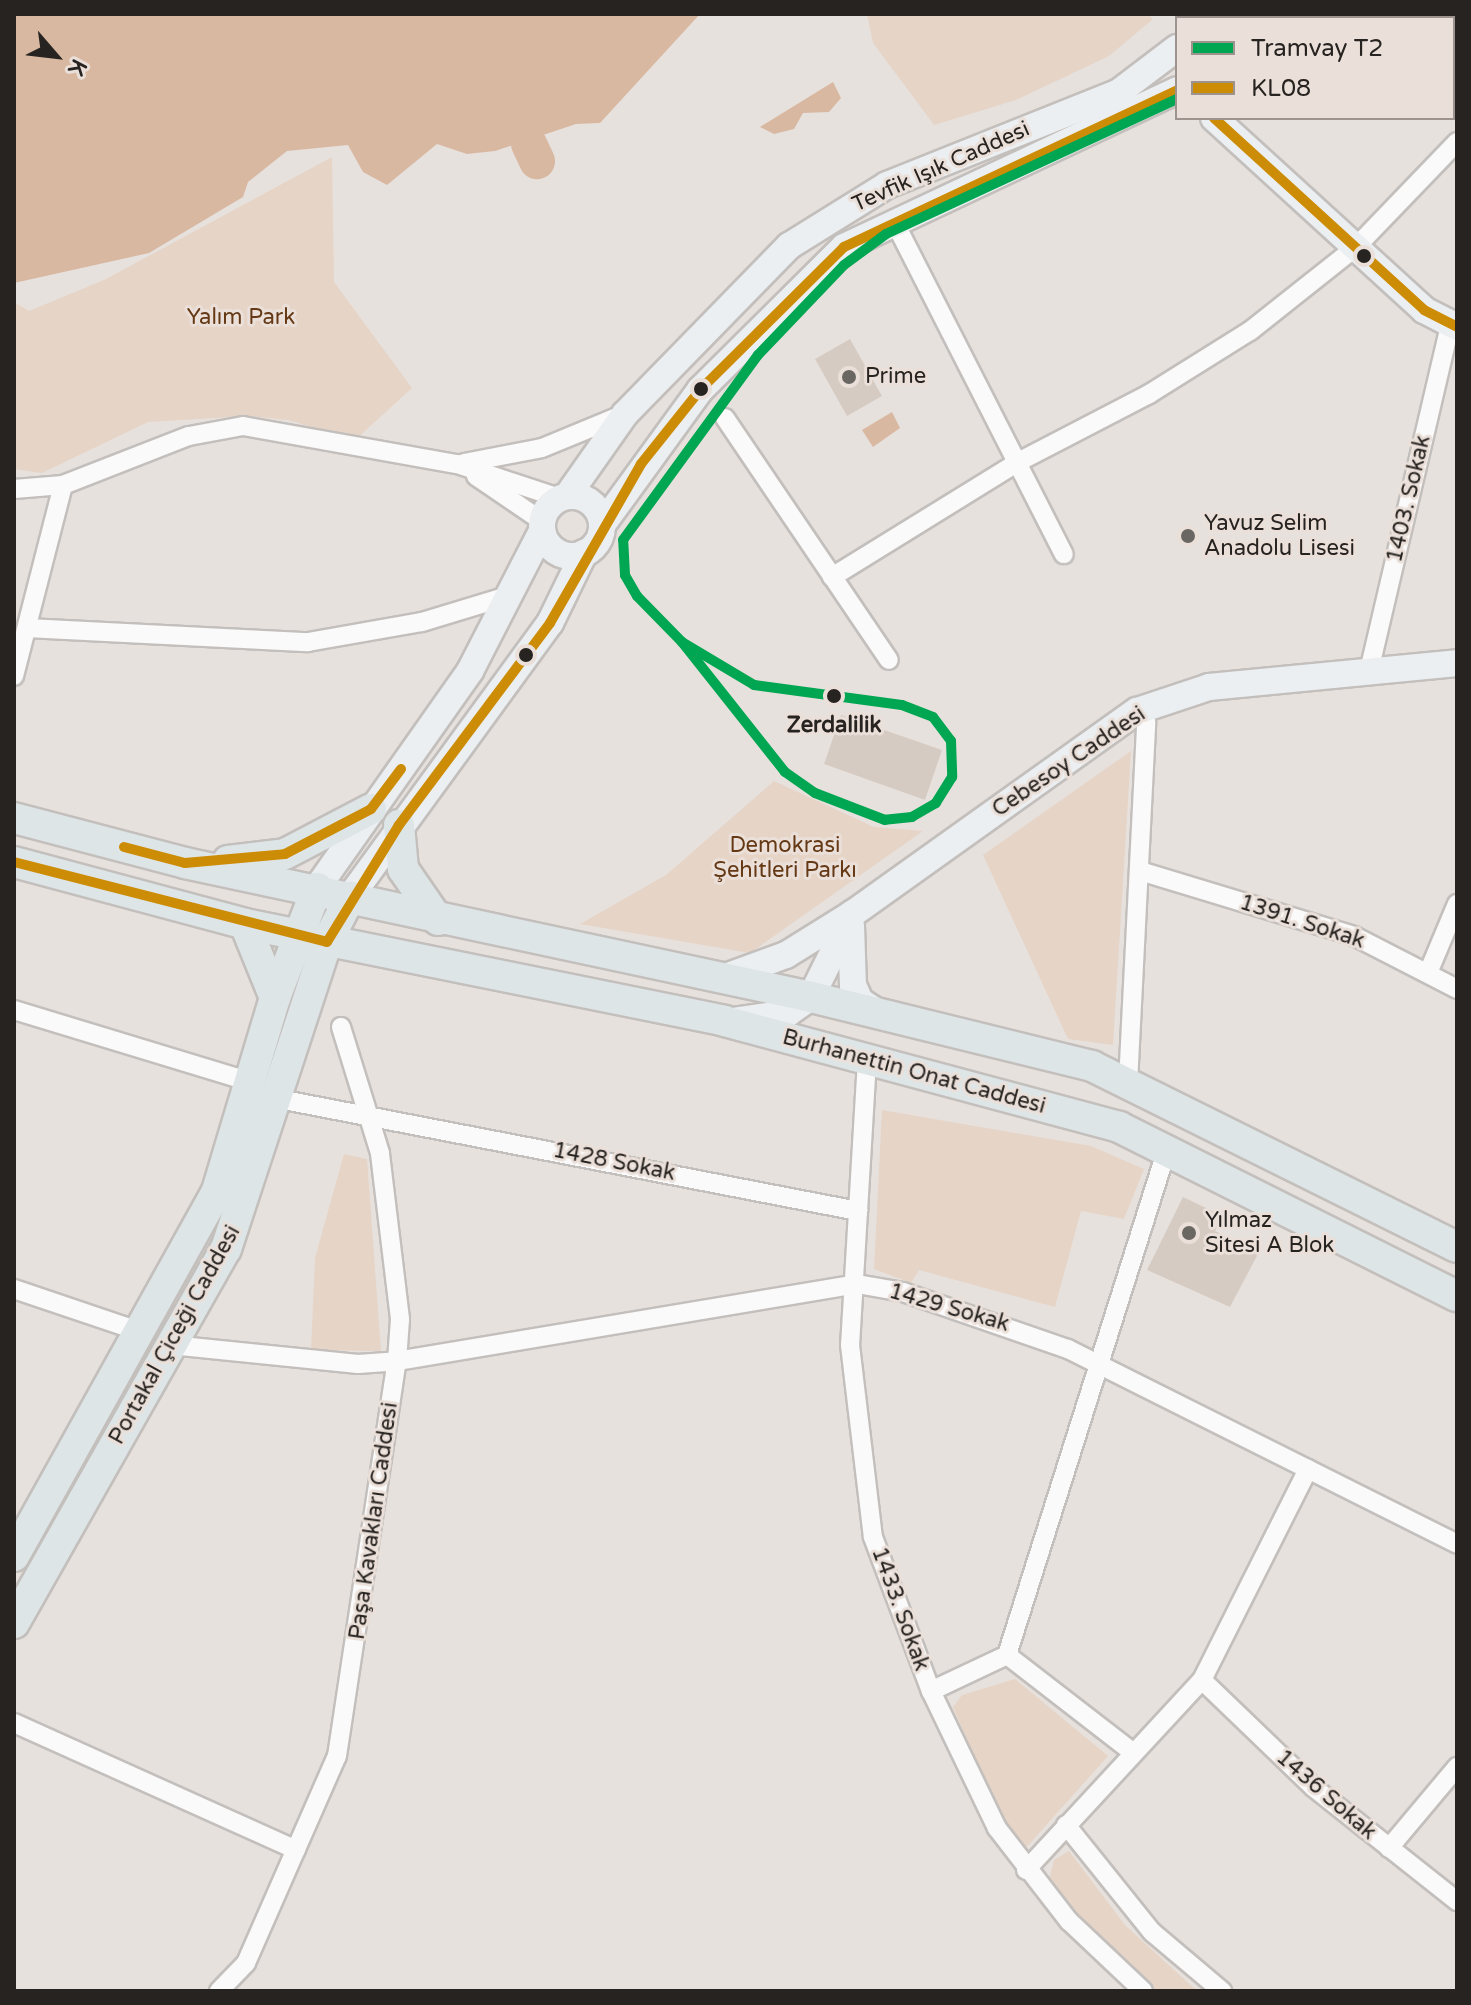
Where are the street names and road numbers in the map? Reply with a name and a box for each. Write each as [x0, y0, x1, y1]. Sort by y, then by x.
street label: Tevfik Işık Caddesi [848, 116, 1034, 218]
street label: 1403. Sokak [1382, 433, 1436, 565]
street label: Cebesoy Caddesi [987, 701, 1151, 823]
street label: 1391. Sokak [1236, 889, 1368, 955]
street label: Burhanettin Onat Caddesi [780, 1024, 1048, 1120]
street label: 1428 Sokak [551, 1137, 677, 1187]
street label: Portakal Çiceği Caddesi [104, 1221, 246, 1449]
street label: 1429 Sokak [886, 1278, 1012, 1338]
street label: Paşa Kavakları Caddesi [344, 1401, 404, 1641]
street label: 1433. Sokak [865, 1544, 935, 1674]
street label: 1436 Sokak [1271, 1744, 1381, 1846]

